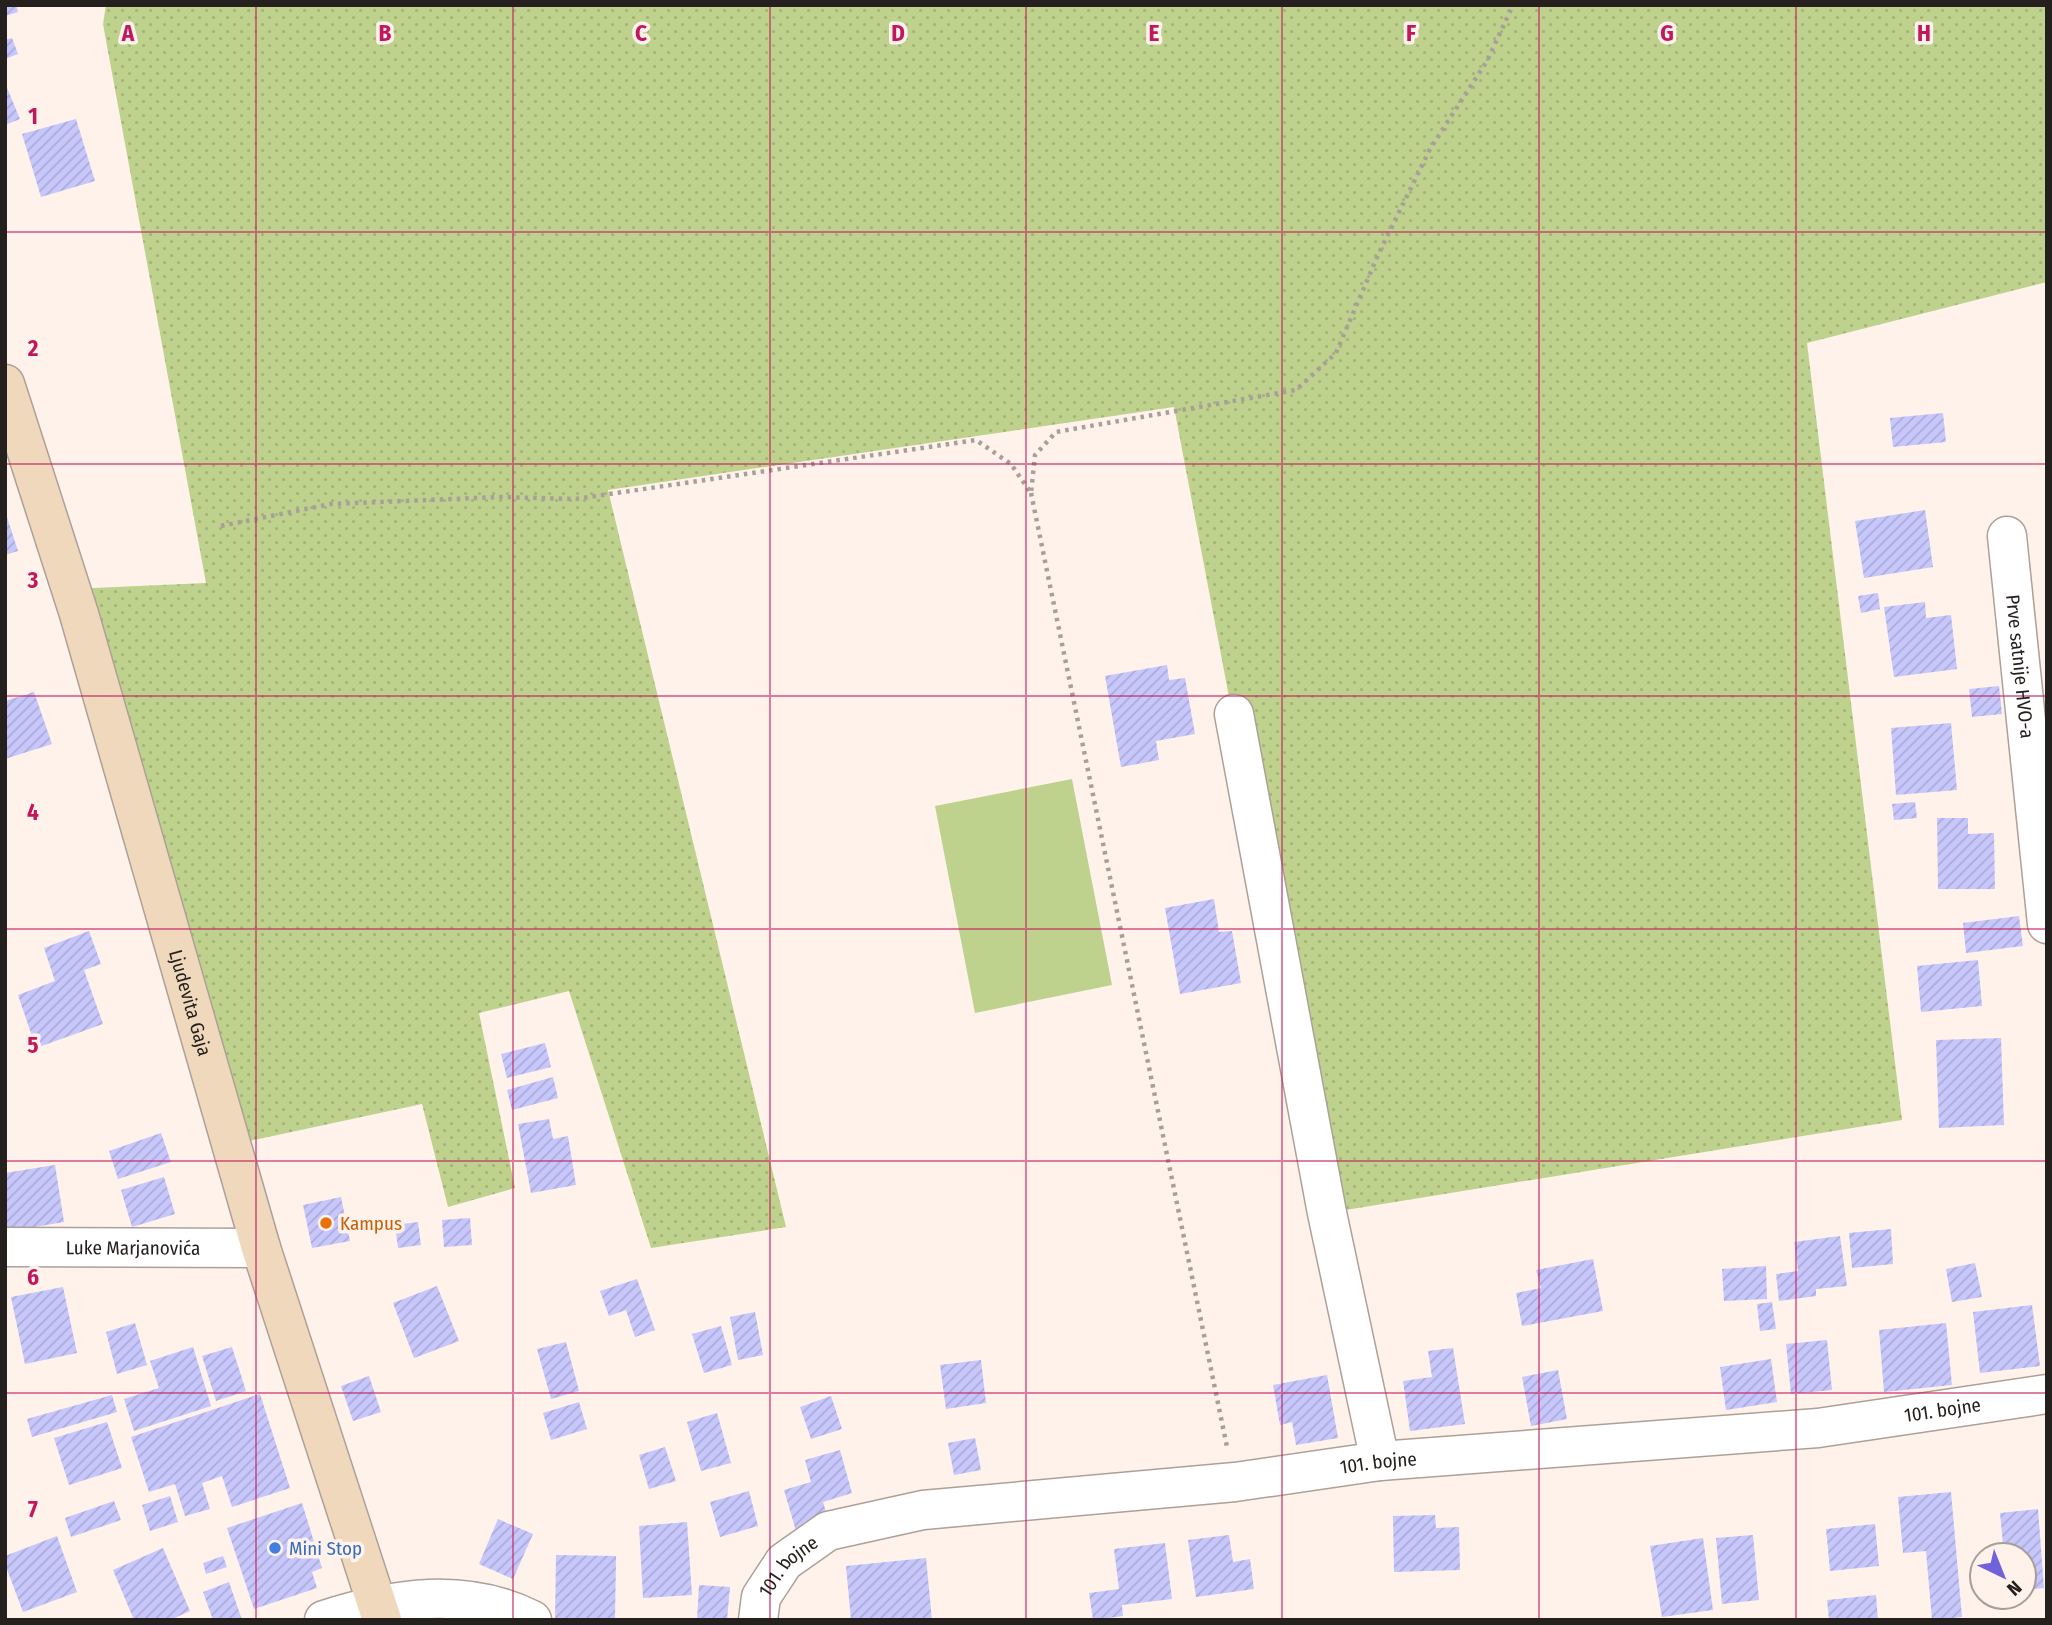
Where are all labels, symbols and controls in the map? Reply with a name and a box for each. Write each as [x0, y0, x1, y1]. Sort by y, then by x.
text: A [121, 19, 135, 47]
text: B [379, 19, 392, 47]
text: C [635, 19, 647, 47]
text: D [891, 19, 905, 47]
text: E [1149, 19, 1160, 47]
text: F [1406, 19, 1416, 47]
text: G [1660, 19, 1674, 47]
text: H [1917, 19, 1931, 47]
text: 1 [28, 102, 38, 130]
text: 2 [27, 334, 39, 362]
text: 3 [27, 566, 39, 594]
street label: Prve satnije HVO-a [2002, 593, 2039, 739]
text: 4 [27, 798, 39, 826]
street label: Ljudevita Gaja [164, 947, 217, 1059]
text: 5 [27, 1031, 39, 1059]
place label: Kampus [340, 1212, 402, 1235]
marker: Kampus [318, 1215, 334, 1231]
street label: Luke Marjanovića [66, 1236, 200, 1259]
text: 6 [27, 1263, 39, 1291]
street label: 101. bojne [1903, 1392, 1982, 1427]
street label: 101. bojne [1338, 1447, 1417, 1478]
text: 7 [28, 1495, 38, 1523]
street label: 101. bojne [753, 1530, 822, 1601]
place label: Mini Stop [289, 1537, 362, 1560]
marker: Mini Stop [267, 1540, 283, 1556]
north arrow [1968, 1541, 2038, 1611]
text: N [2002, 1576, 2026, 1600]

